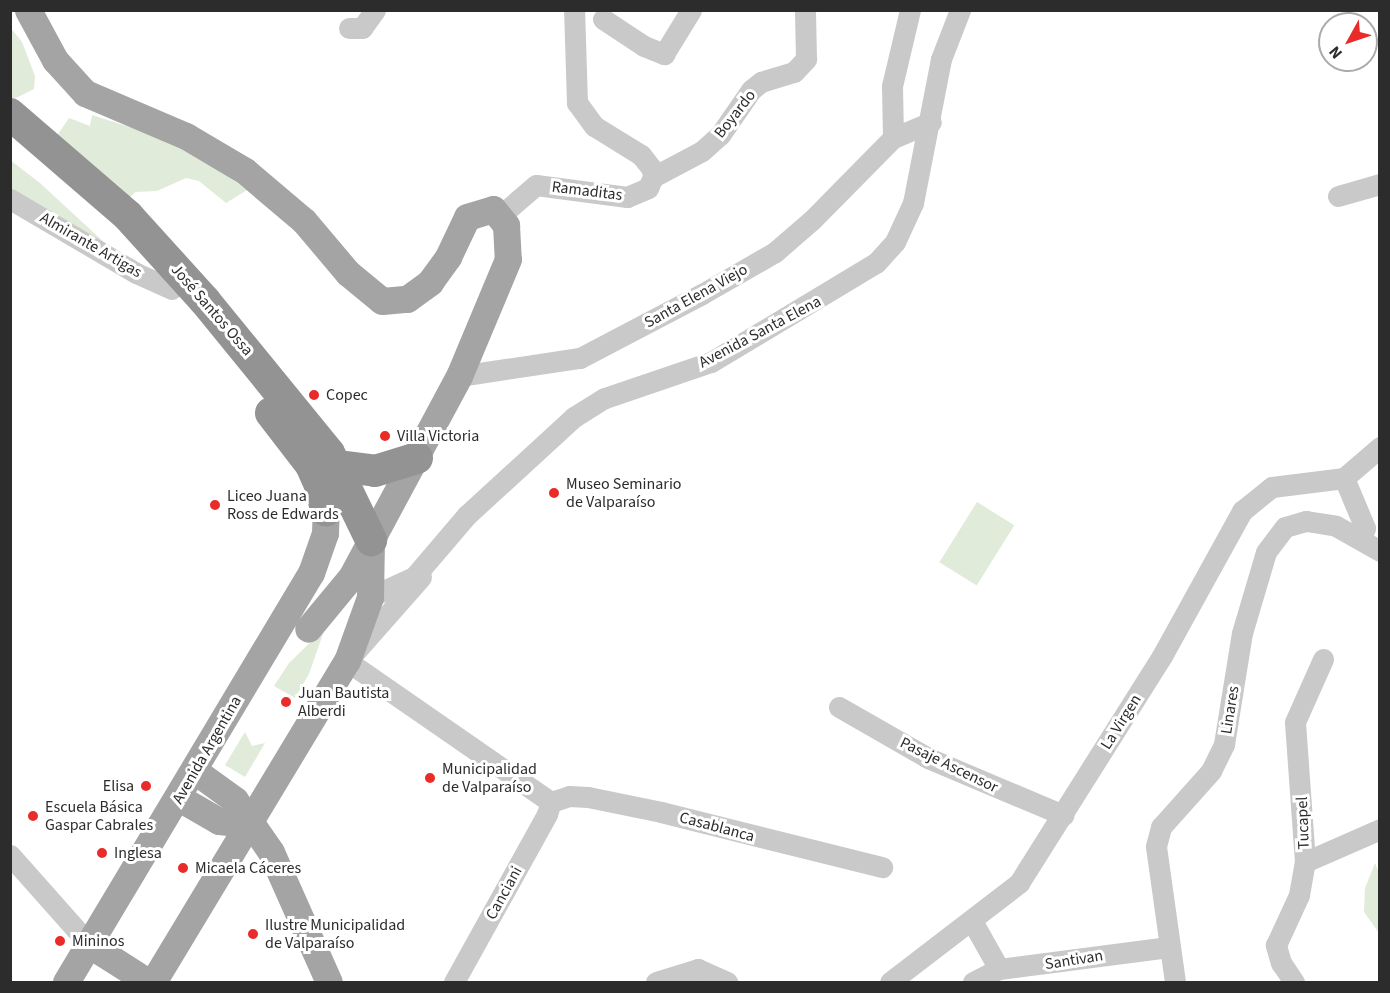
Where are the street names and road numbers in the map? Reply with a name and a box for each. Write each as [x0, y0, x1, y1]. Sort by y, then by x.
street label: Boyardo [710, 86, 760, 142]
street label: Ramaditas [551, 177, 623, 205]
street label: Almirante Artigas [37, 208, 145, 282]
street label: José Santos Ossa [167, 260, 257, 360]
street label: Santa Elena Viejo [641, 260, 751, 332]
street label: Avenida Santa Elena [696, 292, 824, 372]
street label: Linares [1217, 685, 1243, 735]
street label: La Virgen [1097, 691, 1145, 753]
street label: Avenida Argentina [168, 693, 246, 807]
street label: Pasaje Ascensor [897, 733, 1001, 797]
street label: Tucapel [1292, 796, 1314, 850]
street label: Casablanca [677, 808, 757, 846]
street label: Canciani [482, 863, 526, 923]
street label: Santivan [1044, 946, 1104, 974]

